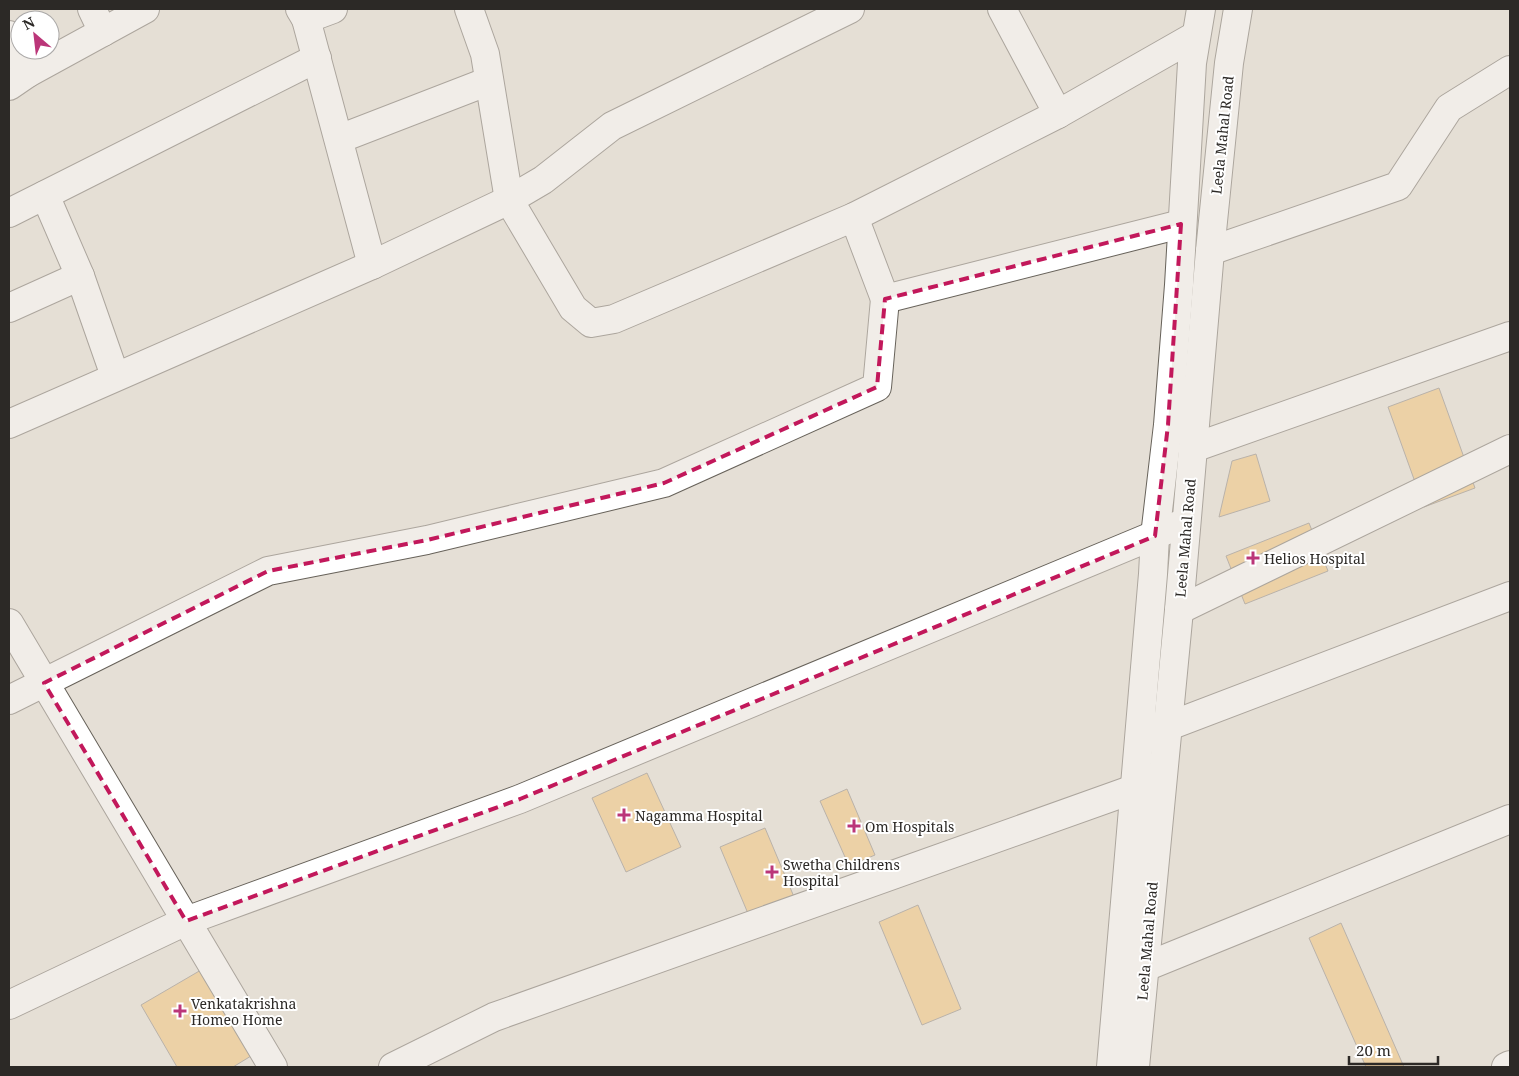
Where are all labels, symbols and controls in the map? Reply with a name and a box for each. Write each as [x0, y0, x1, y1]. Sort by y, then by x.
north arrow [10, 10, 60, 60]
text: N [19, 12, 38, 34]
street label: Leela Mahal Road [1206, 74, 1238, 195]
street label: Leela Mahal Road [1170, 477, 1200, 598]
place label: Helios Hospital [1264, 549, 1366, 568]
marker: Helios Hospital [1246, 551, 1260, 565]
place label: Nagamma Hospital [635, 806, 763, 825]
marker: Nagamma Hospital [617, 808, 631, 822]
place label: Om Hospitals [865, 817, 954, 836]
marker: Om Hospitals [847, 819, 861, 833]
place label: Swetha Childrens Hospital [783, 855, 900, 890]
marker: Swetha Childrens Hospital [765, 865, 779, 879]
street label: Leela Mahal Road [1132, 880, 1162, 1001]
place label: Venkatakrishna Homeo Home [191, 994, 297, 1029]
marker: Venkatakrishna Homeo Home [173, 1004, 187, 1018]
scale bar [1349, 1034, 1438, 1066]
text: 20 m [1356, 1040, 1391, 1060]

